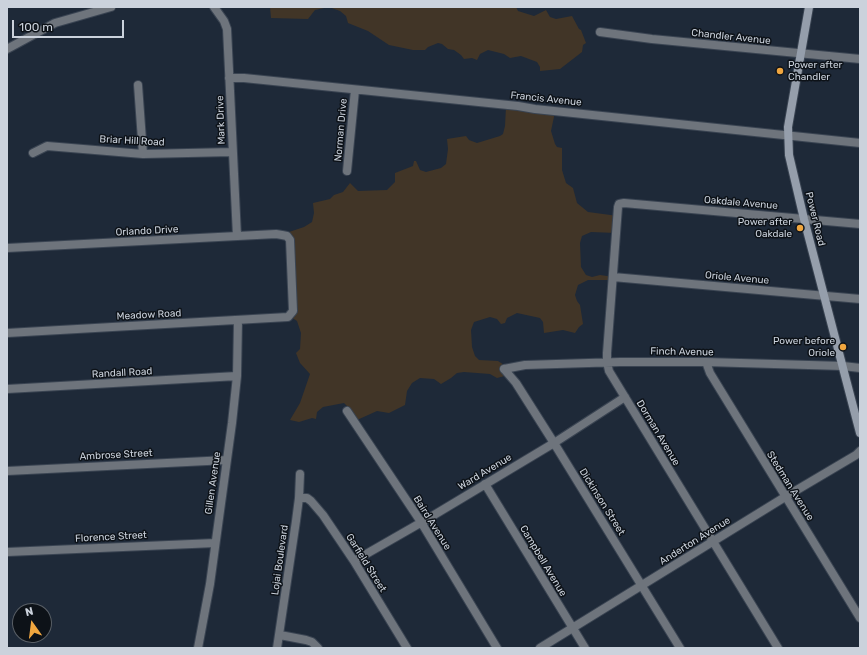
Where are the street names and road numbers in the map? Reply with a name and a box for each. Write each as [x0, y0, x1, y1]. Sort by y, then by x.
street label: Chandler Avenue [691, 27, 771, 47]
street label: Francis Avenue [510, 89, 582, 109]
street label: Mark Drive [214, 95, 228, 145]
street label: Norman Drive [332, 98, 350, 162]
street label: Briar Hill Road [99, 133, 165, 149]
street label: Power Road [802, 191, 828, 247]
street label: Oakdale Avenue [704, 194, 778, 212]
street label: Orlando Drive [115, 223, 179, 239]
street label: Oriole Avenue [704, 269, 770, 287]
street label: Meadow Road [116, 307, 182, 323]
street label: Finch Avenue [650, 345, 714, 359]
street label: Randall Road [91, 365, 153, 381]
street label: Dorman Avenue [634, 398, 682, 468]
street label: Ambrose Street [79, 447, 153, 463]
street label: Stedman Avenue [764, 449, 816, 523]
street label: Gillen Avenue [203, 451, 223, 515]
street label: Ward Avenue [456, 451, 514, 493]
street label: Dickinson Street [577, 466, 627, 538]
street label: Baird Avenue [411, 494, 453, 552]
street label: Anderton Avenue [657, 514, 733, 568]
street label: Campbell Avenue [517, 523, 569, 599]
street label: Lojai Boulevard [269, 524, 291, 596]
street label: Florence Street [75, 529, 147, 545]
street label: Garfield Street [343, 531, 389, 595]

